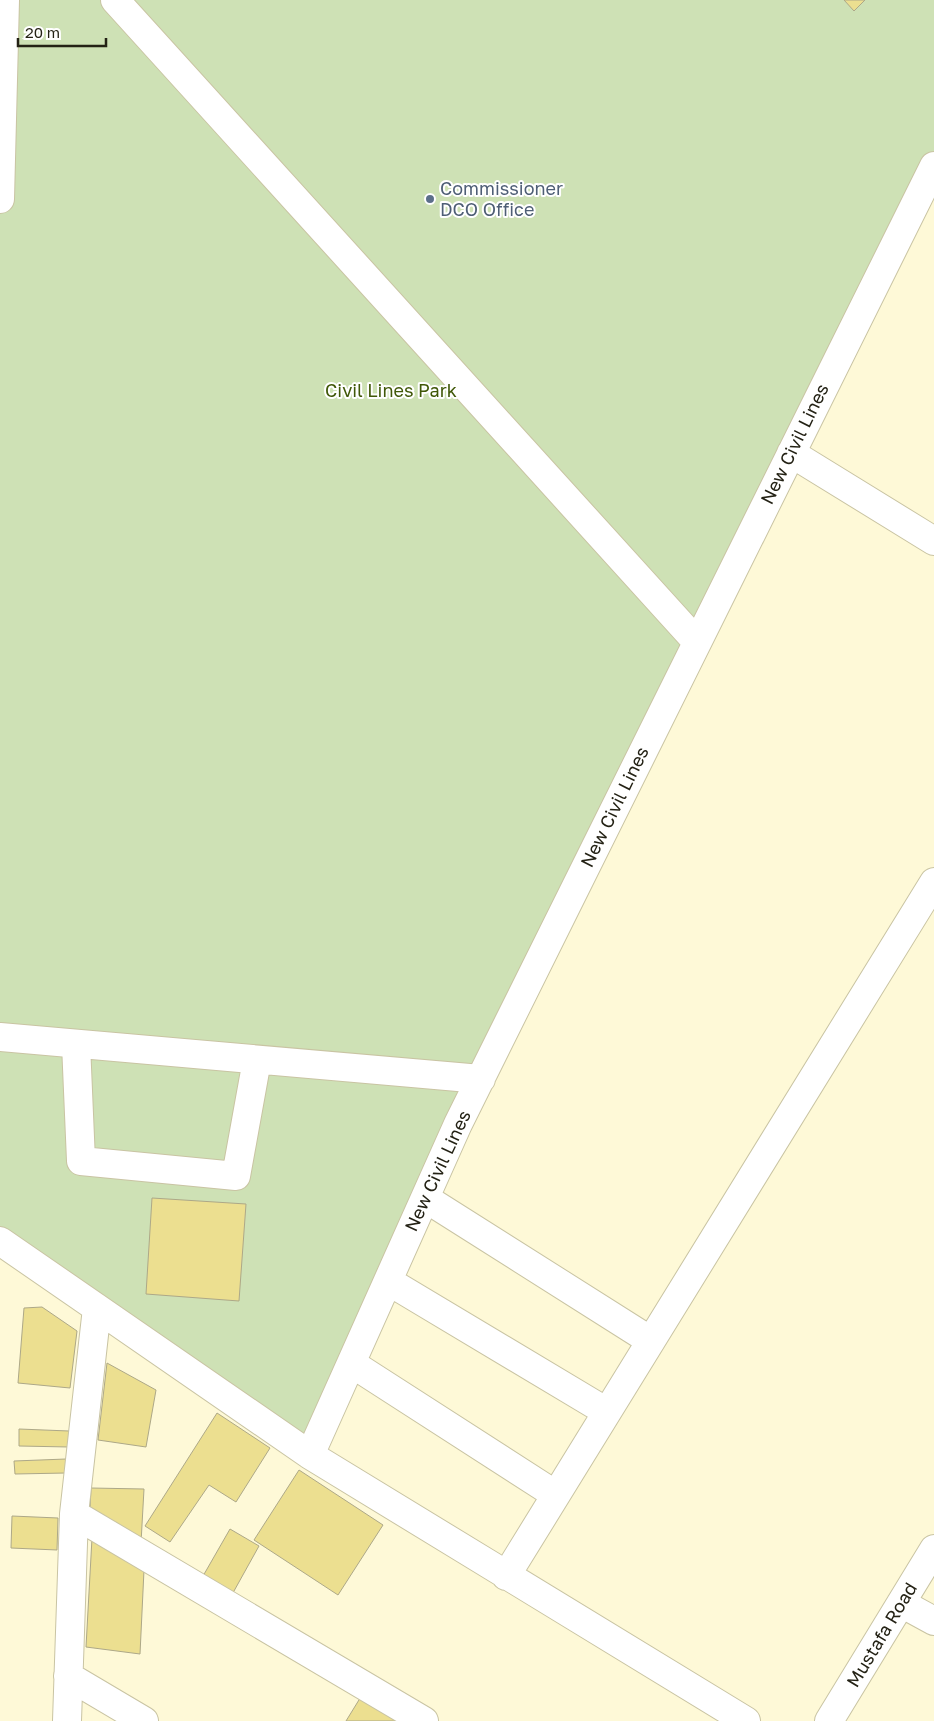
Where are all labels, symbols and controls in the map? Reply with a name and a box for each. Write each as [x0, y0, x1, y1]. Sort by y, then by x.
scale bar [18, 15, 105, 47]
text: 20 m [25, 23, 60, 41]
place label: Commissioner DCO Office [440, 177, 563, 220]
marker: Commissioner DCO Office [424, 193, 436, 205]
park label: Civil Lines Park [325, 379, 457, 401]
street label: New Civil Lines [755, 380, 833, 507]
street label: New Civil Lines [575, 743, 653, 870]
street label: New Civil Lines [399, 1106, 475, 1235]
street label: Mustafa Road [841, 1578, 921, 1691]

